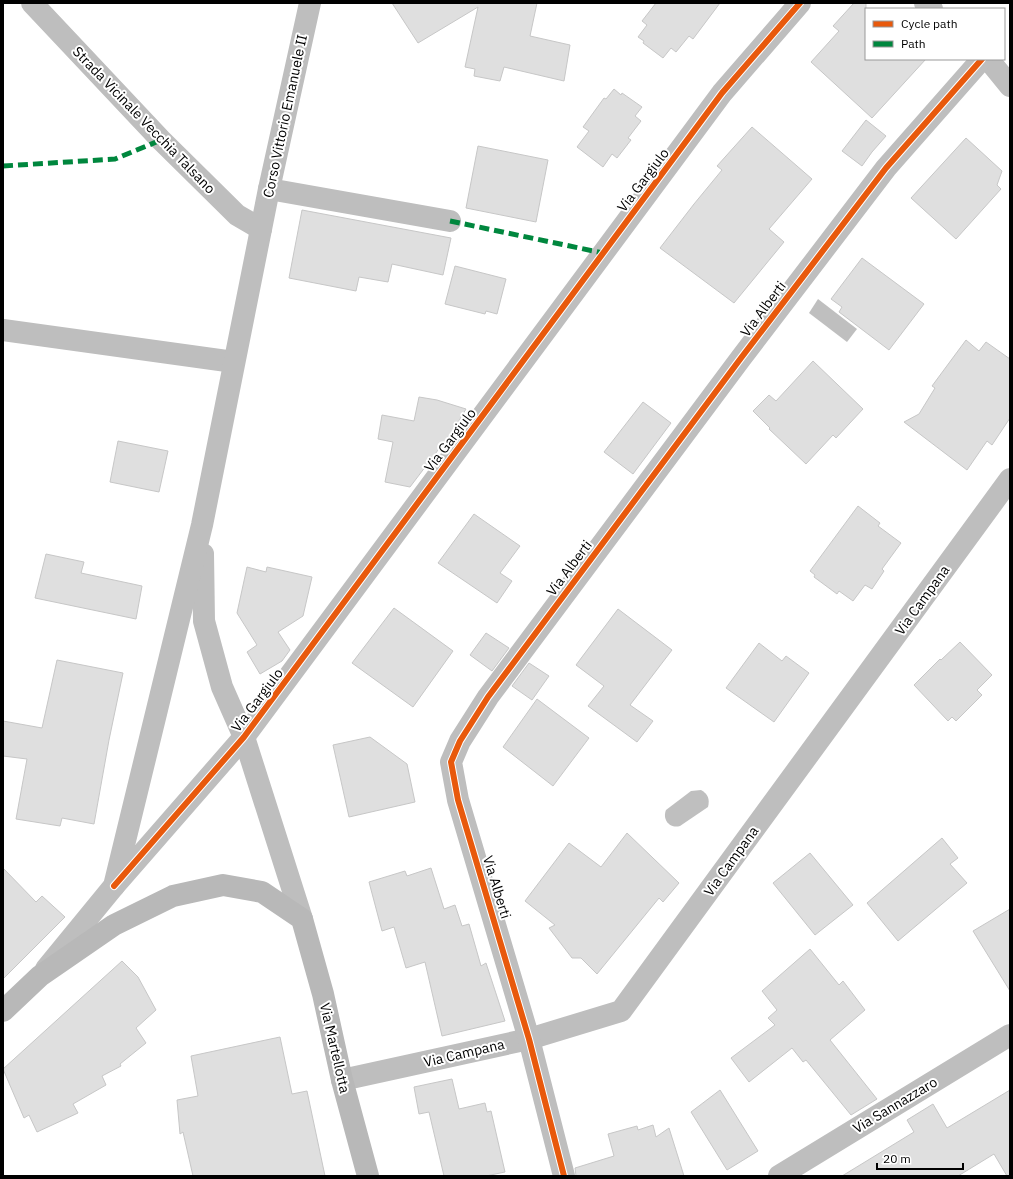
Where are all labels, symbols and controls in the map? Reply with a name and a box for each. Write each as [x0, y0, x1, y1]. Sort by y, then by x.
legend [865, 8, 1005, 60]
text: Cycle path [901, 16, 958, 31]
street label: Corso Vittorio Emanuele II [259, 33, 311, 199]
text: Path [901, 36, 926, 51]
street label: Strada Vicinale Vecchia Talsano [69, 43, 219, 197]
street label: Via Gargiulo [613, 144, 673, 215]
street label: Via Alberti [736, 278, 790, 340]
street label: Via Gargiulo [420, 404, 480, 475]
street label: Via Alberti [542, 537, 596, 599]
street label: Via Campana [891, 561, 954, 639]
street label: Via Gargiulo [227, 664, 287, 735]
street label: Via Campana [700, 822, 763, 900]
street label: Via Alberti [479, 853, 515, 921]
street label: Via Martellotta [316, 1001, 354, 1095]
street label: Via Campana [422, 1035, 507, 1071]
street label: Via Sannazzaro [850, 1073, 941, 1137]
scale bar [877, 1145, 963, 1171]
text: 20 m [883, 1151, 911, 1166]

